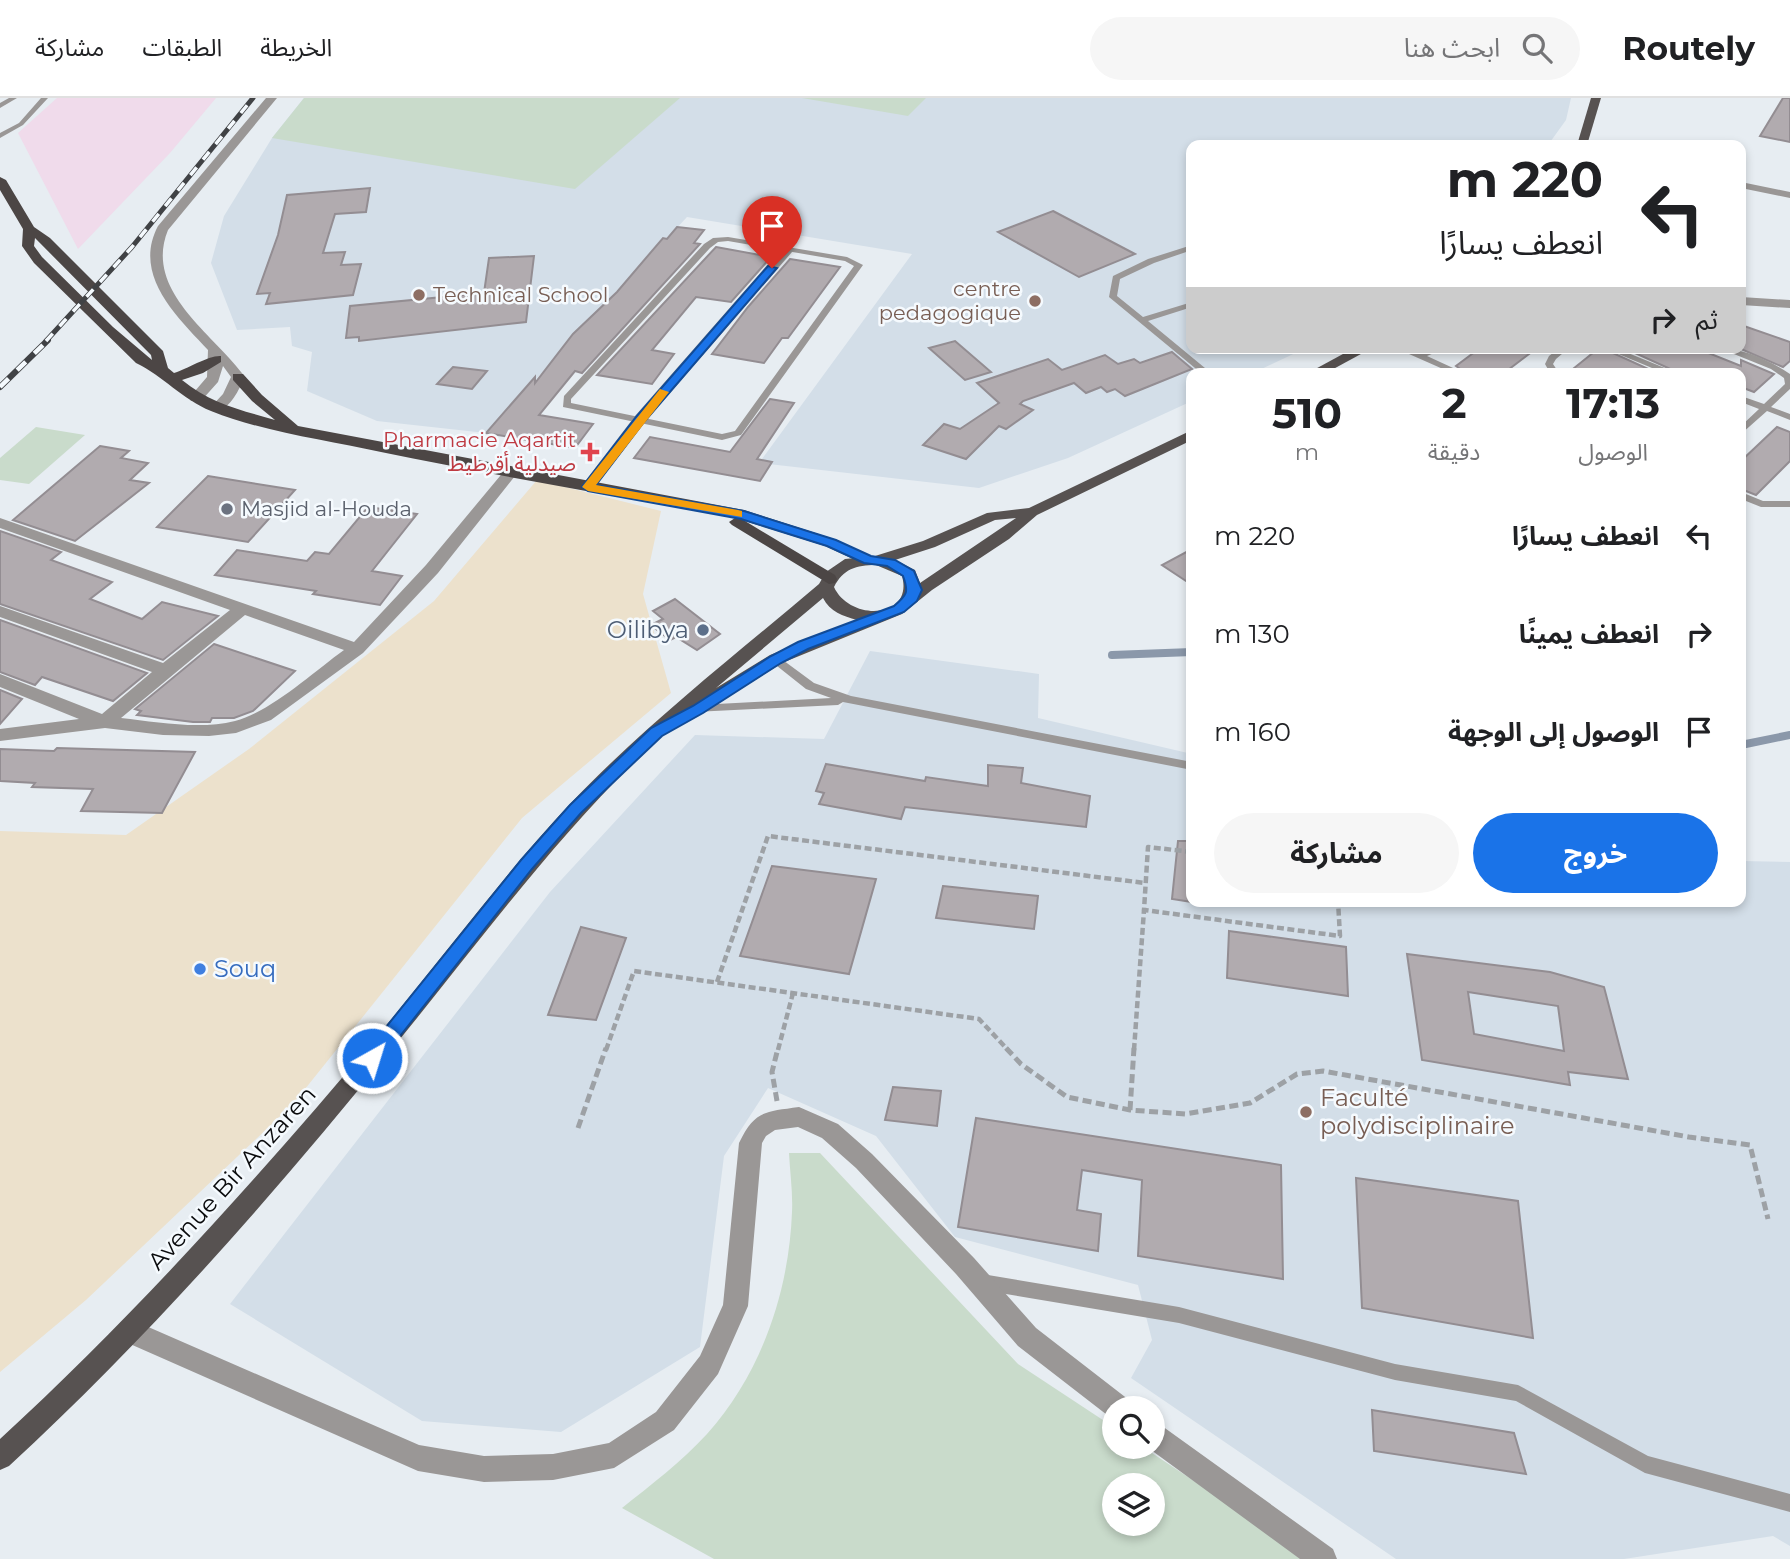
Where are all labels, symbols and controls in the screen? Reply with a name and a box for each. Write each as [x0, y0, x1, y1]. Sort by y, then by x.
search box [1090, 17, 1580, 80]
text: Routely [1622, 28, 1755, 68]
icon: search [1518, 29, 1556, 67]
text: ابحث هنا [1404, 32, 1500, 64]
text: مشاركة [35, 33, 104, 62]
text: الطبقات [142, 33, 222, 62]
text: الخريطة [260, 33, 332, 62]
text: 220 m [1447, 150, 1603, 209]
icon: left [1627, 168, 1718, 259]
pin [742, 196, 802, 268]
icon: arrive [753, 207, 791, 245]
text: انعطف يسارًا [1439, 223, 1603, 262]
place label: centre pedagogique [879, 276, 1021, 325]
place label: Technical School [433, 282, 608, 307]
marker: Technical School [411, 287, 427, 303]
marker: centre pedagogique [1027, 293, 1043, 309]
icon: right [1644, 301, 1682, 339]
text: ثم [1696, 304, 1718, 336]
text: 2 [1442, 377, 1466, 429]
text: 17:13 [1566, 377, 1660, 429]
text: 510 [1272, 387, 1342, 439]
place label: Pharmacie Aqartit صيدلية أقرطيط [383, 427, 576, 476]
text: m [1295, 438, 1319, 466]
text: دقيقة [1428, 438, 1480, 466]
text: الوصول [1578, 438, 1648, 466]
marker: Pharmacie Aqartit صيدلية أقرطيط [582, 444, 598, 460]
place label: Masjid al-Houda [241, 496, 412, 521]
marker: Masjid al-Houda [219, 501, 235, 517]
icon: left [1680, 517, 1718, 555]
text: 220 m [1214, 520, 1295, 552]
text: انعطف يسارًا [1512, 520, 1659, 552]
place label: Oilibya [607, 615, 689, 644]
icon: right [1680, 615, 1718, 653]
text: 130 m [1214, 618, 1290, 650]
text: انعطف يمينًا [1519, 618, 1659, 650]
marker: Oilibya [695, 622, 711, 638]
icon: arrive [1680, 713, 1718, 751]
text: 160 m [1214, 716, 1291, 748]
text: الوصول إلى الوجهة [1448, 716, 1659, 748]
button: مشاركة [1214, 813, 1459, 893]
button: خروج [1473, 813, 1718, 893]
place label: Souq [214, 954, 276, 983]
marker: Souq [192, 961, 208, 977]
position arrow [335, 1021, 409, 1095]
street label: Avenue Bir Anzaren [141, 1080, 322, 1276]
place label: Faculté polydisciplinaire [1320, 1083, 1514, 1140]
marker: Faculté polydisciplinaire [1298, 1104, 1314, 1120]
map controls [1102, 1396, 1165, 1536]
button: search [1102, 1396, 1165, 1459]
button: layers [1102, 1473, 1165, 1536]

